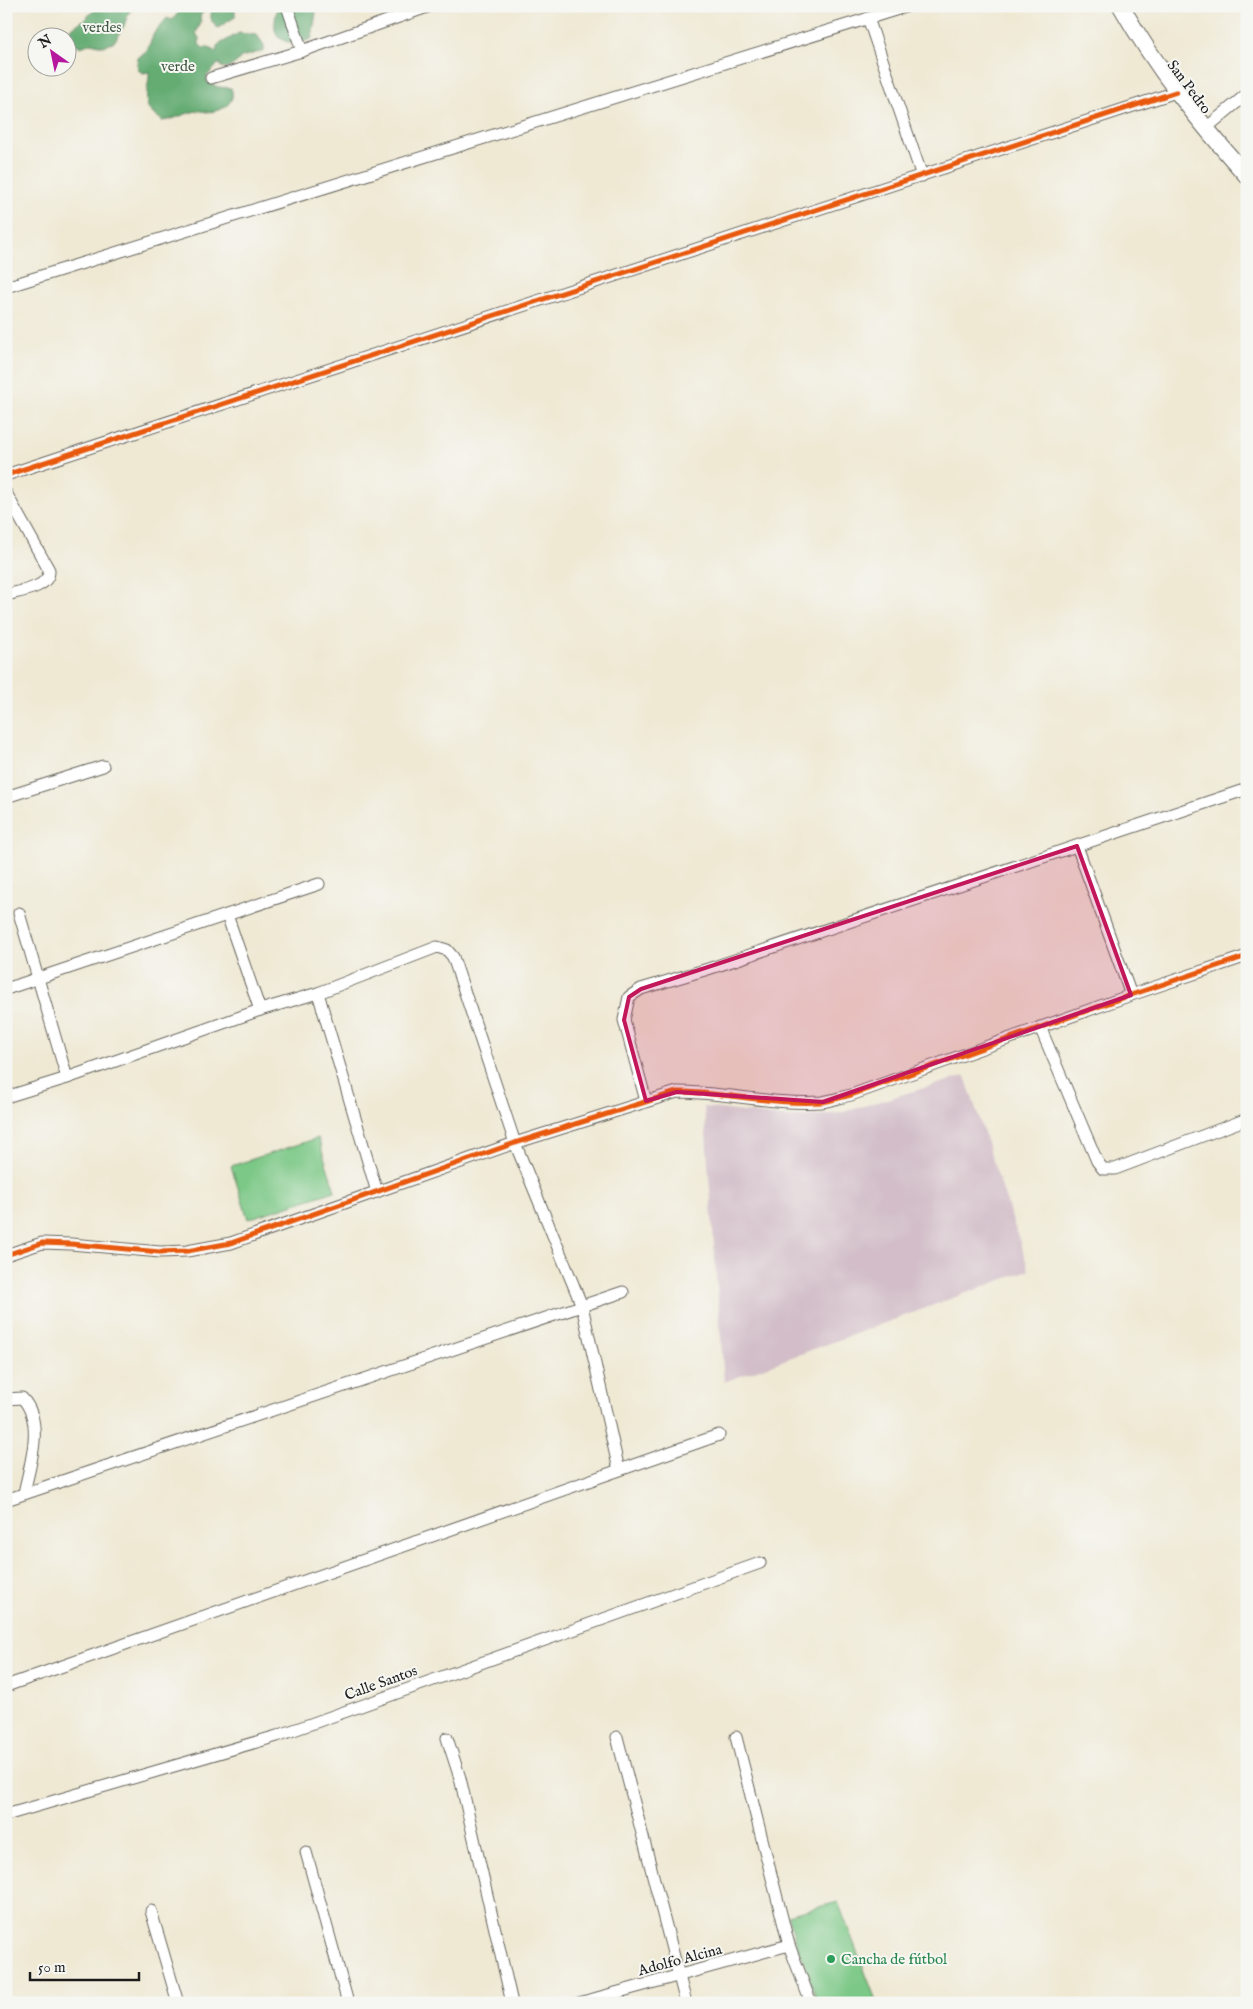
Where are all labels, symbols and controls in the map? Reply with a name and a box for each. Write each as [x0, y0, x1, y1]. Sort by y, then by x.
park label: verdes [82, 18, 122, 37]
north arrow [28, 28, 78, 78]
text: N [35, 31, 55, 53]
street label: San Pedro [1163, 56, 1215, 118]
park label: verde [161, 57, 195, 76]
street label: Calle Santos [342, 1661, 420, 1705]
street label: Adolfo Alcina [635, 1940, 725, 1981]
scale bar [30, 1949, 139, 1981]
place label: Cancha de fútbol [841, 1950, 948, 1969]
marker: Cancha de fútbol [825, 1953, 837, 1965]
text: 50 m [38, 1958, 66, 1977]

